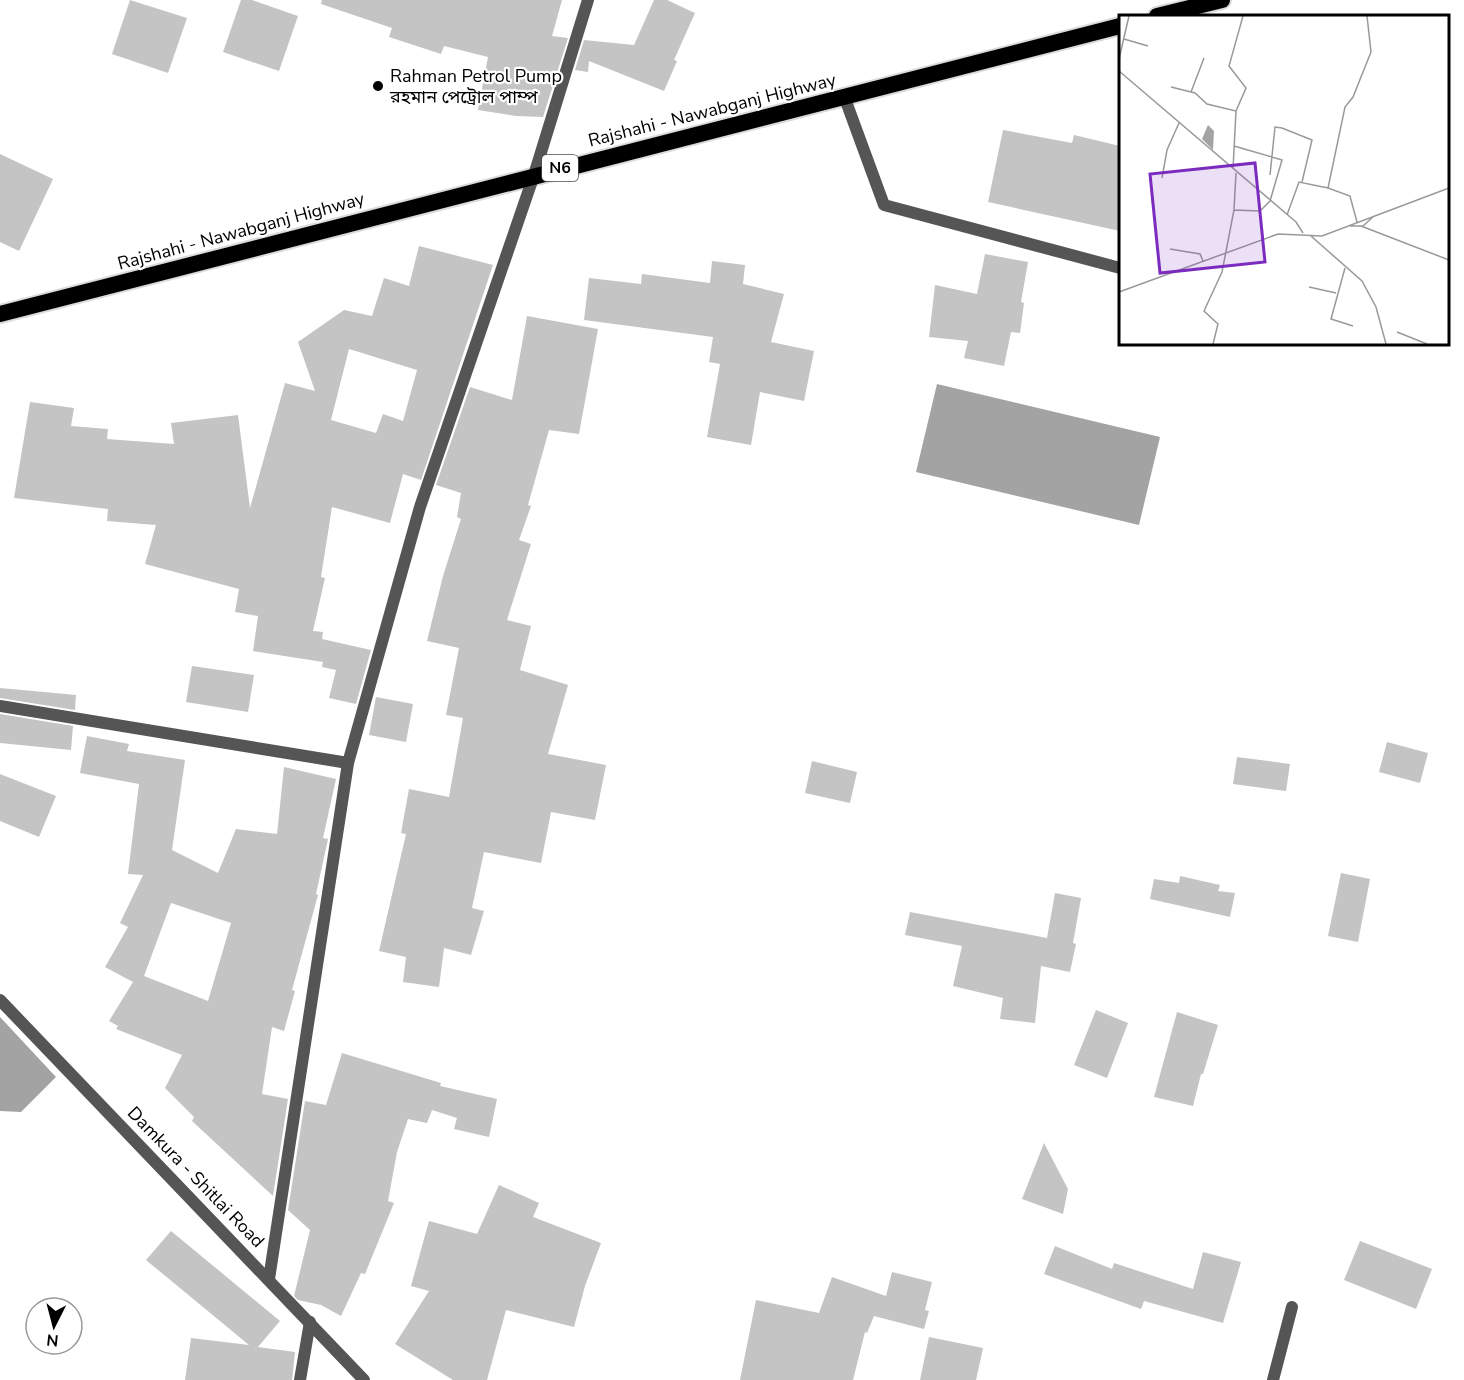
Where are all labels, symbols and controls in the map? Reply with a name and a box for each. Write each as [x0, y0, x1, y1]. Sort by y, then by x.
inset map [1119, 15, 1449, 345]
place label: Rahman Petrol Pump রহমান পেট্রোল পাম্প [389, 64, 562, 109]
street label: Rajshahi - Nawabganj Highway [586, 67, 839, 152]
marker: Rahman Petrol Pump রহমান পেট্রোল পাম্প [371, 79, 385, 93]
road number: N6 [542, 155, 578, 181]
street label: Rajshahi - Nawabganj Highway [115, 186, 368, 276]
street label: Damkura - Shitlai Road [122, 1101, 270, 1253]
north arrow [24, 1296, 84, 1356]
text: N [45, 1328, 60, 1351]

